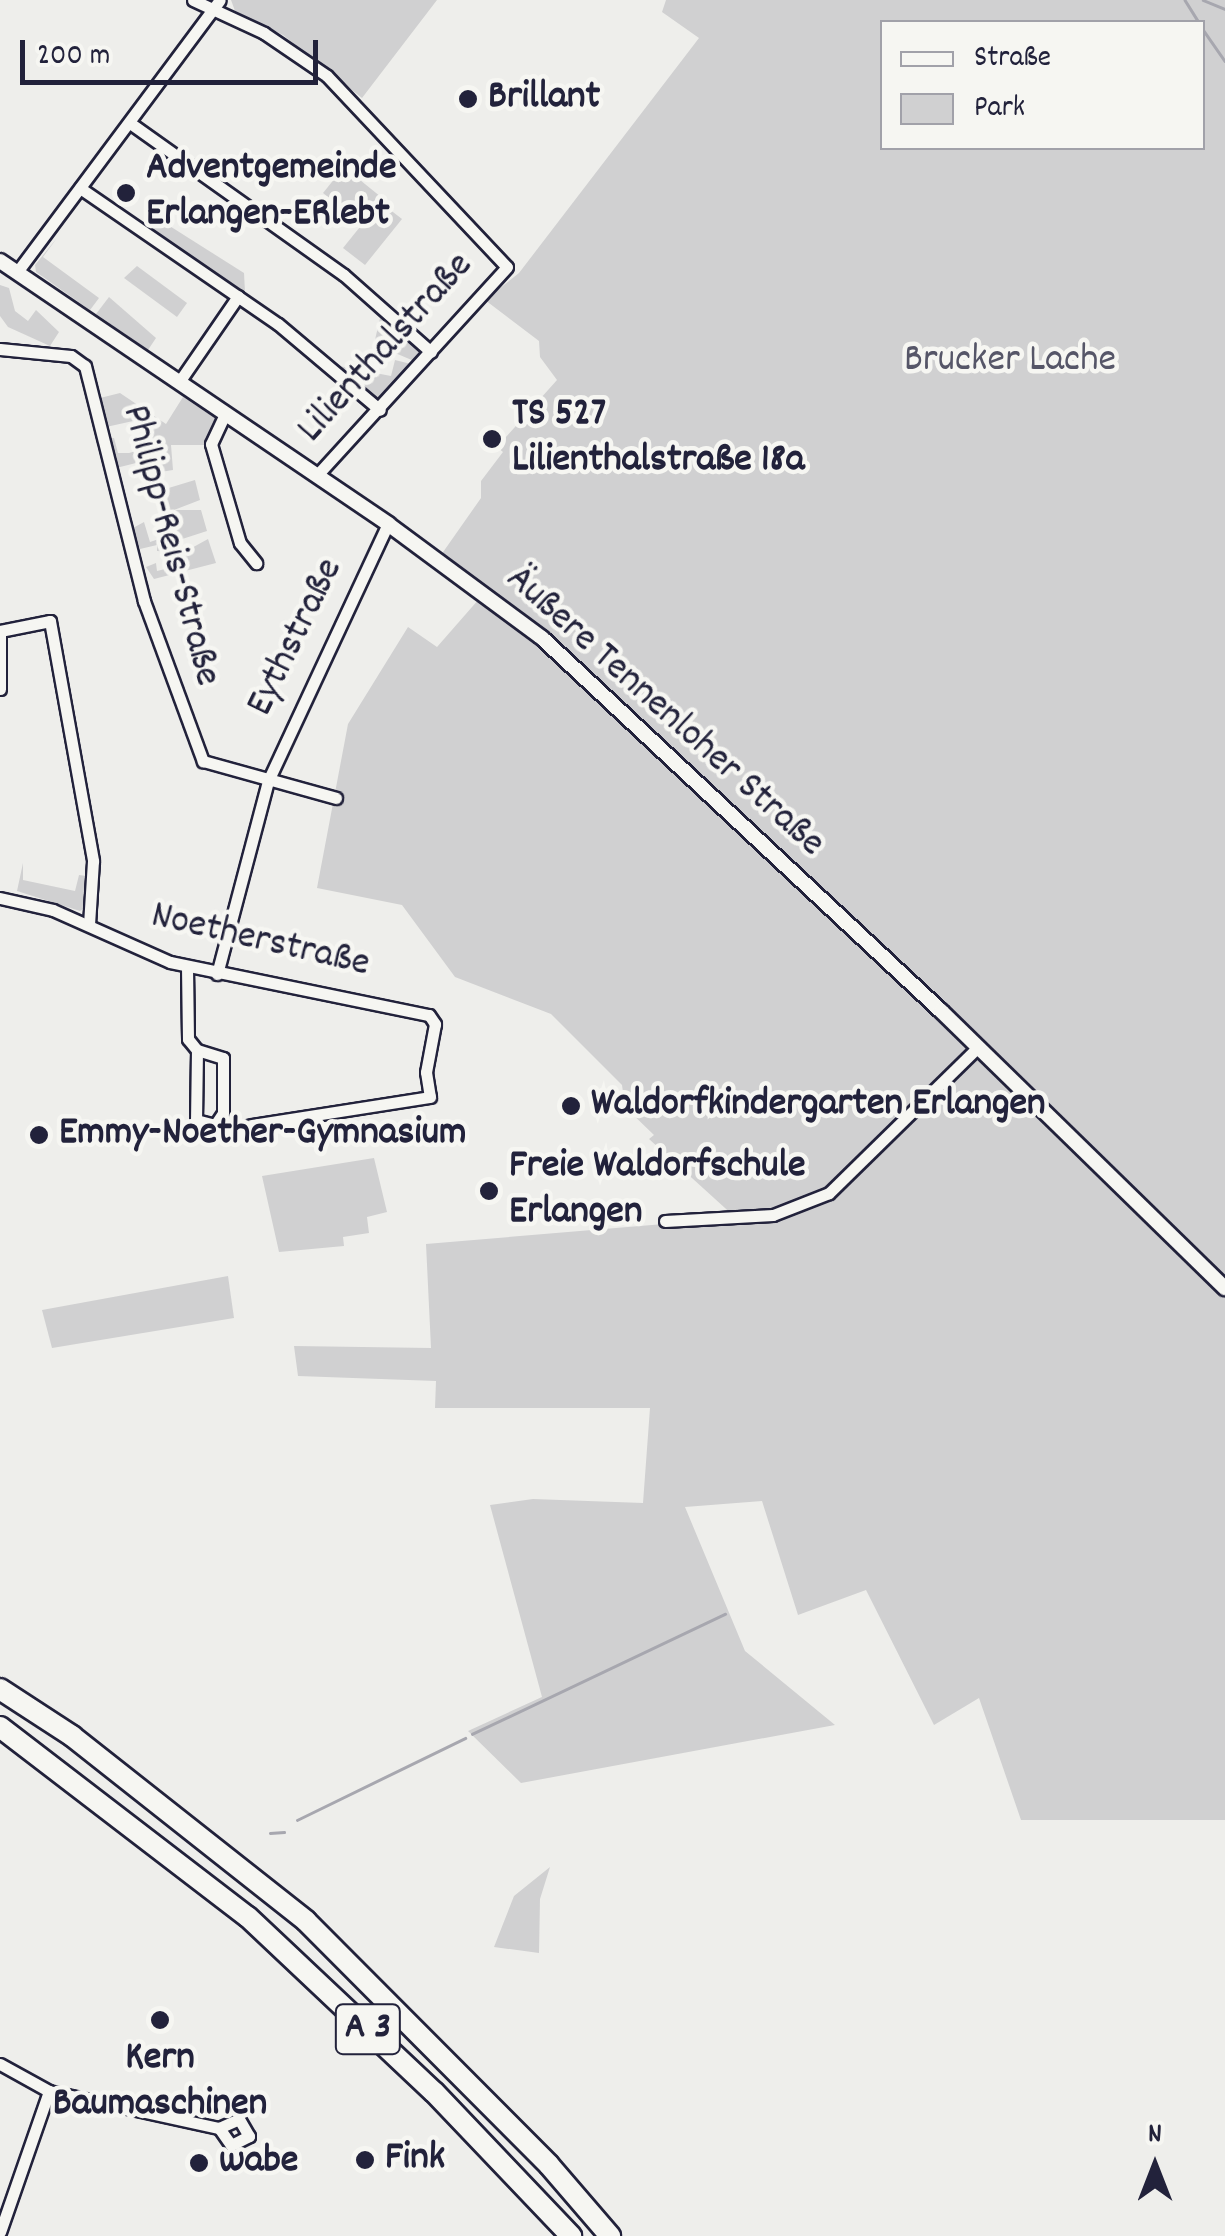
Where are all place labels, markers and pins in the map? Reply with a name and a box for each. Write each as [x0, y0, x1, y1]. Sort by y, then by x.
place label: Brillant [488, 75, 600, 123]
marker: Brillant [457, 88, 479, 110]
place label: Adventgemeinde Erlangen-ERlebt [146, 146, 396, 240]
marker: Adventgemeinde Erlangen-ERlebt [115, 182, 137, 204]
place label: TS 527 Lilienthalstraße 18a [512, 392, 804, 486]
marker: TS 527 Lilienthalstraße 18a [481, 428, 503, 450]
place label: Waldorfkindergarten Erlangen [591, 1082, 1046, 1130]
marker: Waldorfkindergarten Erlangen [560, 1095, 582, 1117]
place label: Emmy-Noether-Gymnasium [59, 1111, 466, 1159]
marker: Emmy-Noether-Gymnasium [28, 1124, 50, 1146]
place label: Freie Waldorfschule Erlangen [509, 1144, 806, 1238]
marker: Freie Waldorfschule Erlangen [478, 1180, 500, 1202]
marker: Kern Baumaschinen [149, 2009, 171, 2031]
place label: Kern Baumaschinen [53, 2036, 267, 2130]
place label: Fink [385, 2136, 445, 2184]
place label: wabe [219, 2139, 298, 2187]
marker: Fink [354, 2149, 376, 2171]
marker: wabe [188, 2152, 210, 2174]

